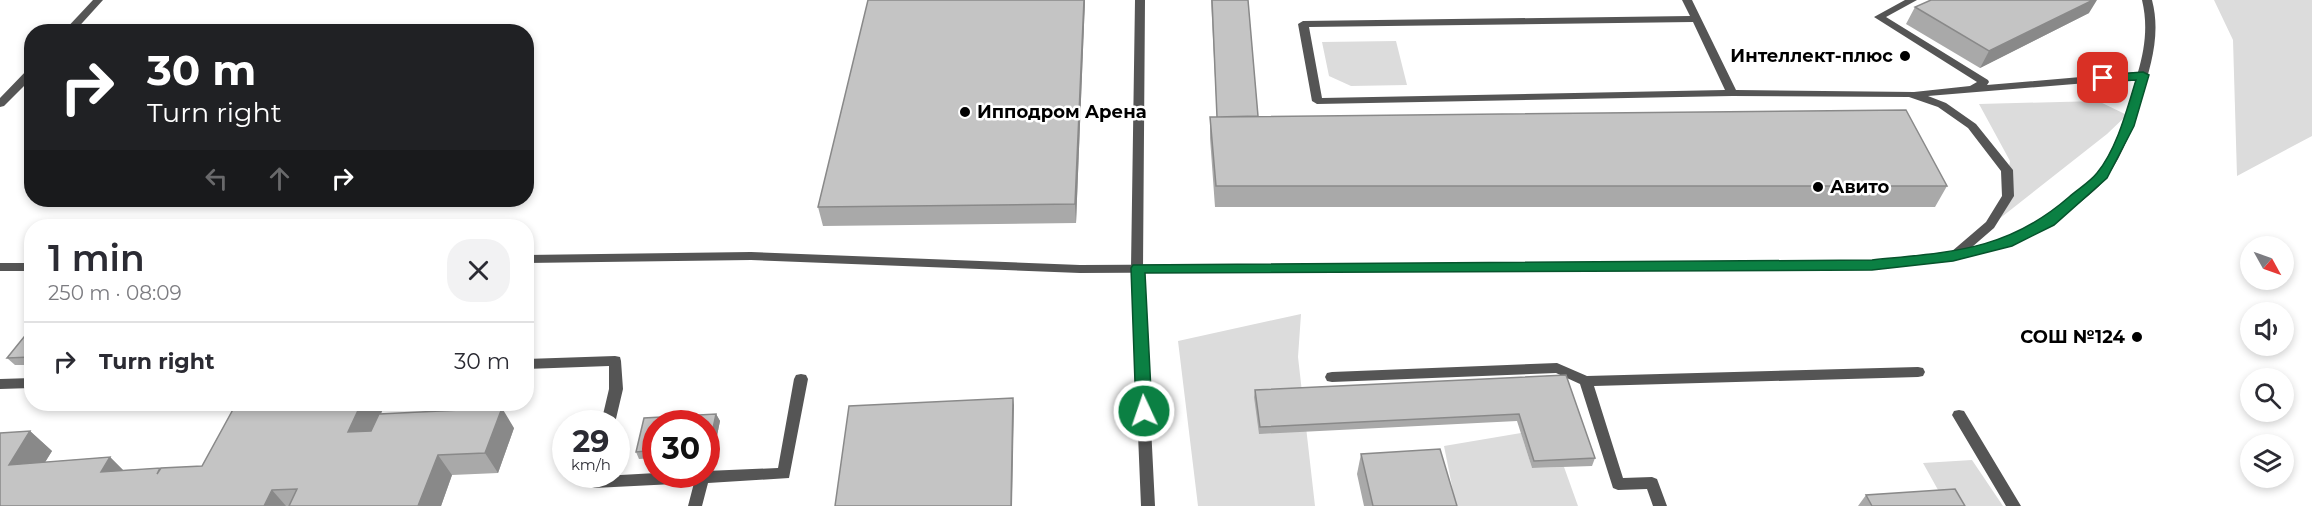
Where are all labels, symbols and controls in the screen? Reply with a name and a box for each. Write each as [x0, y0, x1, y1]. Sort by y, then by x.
text: 30 m [147, 44, 256, 96]
place label: Интеллект-плюс [1730, 45, 1893, 67]
icon: right [48, 48, 126, 126]
marker: Интеллект-плюс [1898, 49, 1912, 63]
pin [2077, 52, 2128, 103]
icon: arrive [2086, 61, 2119, 94]
text: Turn right [147, 96, 282, 129]
place label: Ипподром Арена [977, 101, 1147, 123]
marker: Ипподром Арена [958, 105, 972, 119]
icon: left [200, 162, 233, 195]
icon: ahead [263, 162, 296, 195]
icon: right [326, 162, 359, 195]
place label: Авито [1830, 176, 1890, 198]
marker: Авито [1811, 180, 1825, 194]
text: 1 min [48, 236, 145, 280]
north arrow [2240, 236, 2294, 290]
map controls [2240, 236, 2294, 488]
button: close [447, 239, 510, 302]
text: 250 m · 08:09 [48, 281, 182, 305]
button: sound [2240, 302, 2294, 356]
place label: СОШ №124 [2020, 326, 2126, 348]
marker: СОШ №124 [2130, 330, 2144, 344]
icon: right [48, 345, 81, 378]
text: Turn right [99, 348, 214, 375]
text: 30 m [454, 348, 510, 375]
button: search [2240, 368, 2294, 422]
position arrow [1112, 379, 1176, 443]
speed limit sign: 30 [642, 410, 720, 488]
text: 29 [573, 423, 609, 460]
button: layers [2240, 434, 2294, 488]
text: km/h [571, 455, 611, 474]

